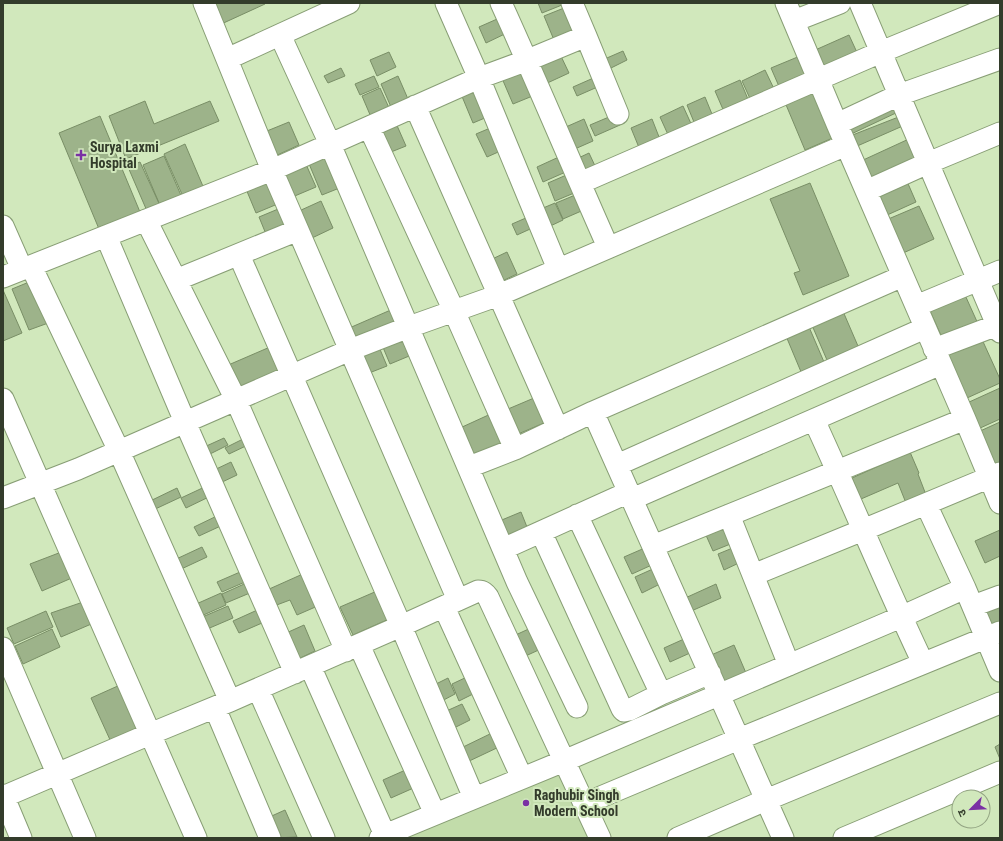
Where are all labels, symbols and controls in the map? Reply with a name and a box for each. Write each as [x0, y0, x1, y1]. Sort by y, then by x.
place label: Surya Laxmi Hospital [90, 139, 159, 171]
marker: Surya Laxmi Hospital [75, 149, 87, 161]
place label: Raghubir Singh Modern School [534, 787, 620, 819]
north arrow [951, 789, 991, 829]
marker: Raghubir Singh Modern School [521, 798, 531, 808]
text: उ [955, 807, 970, 818]

